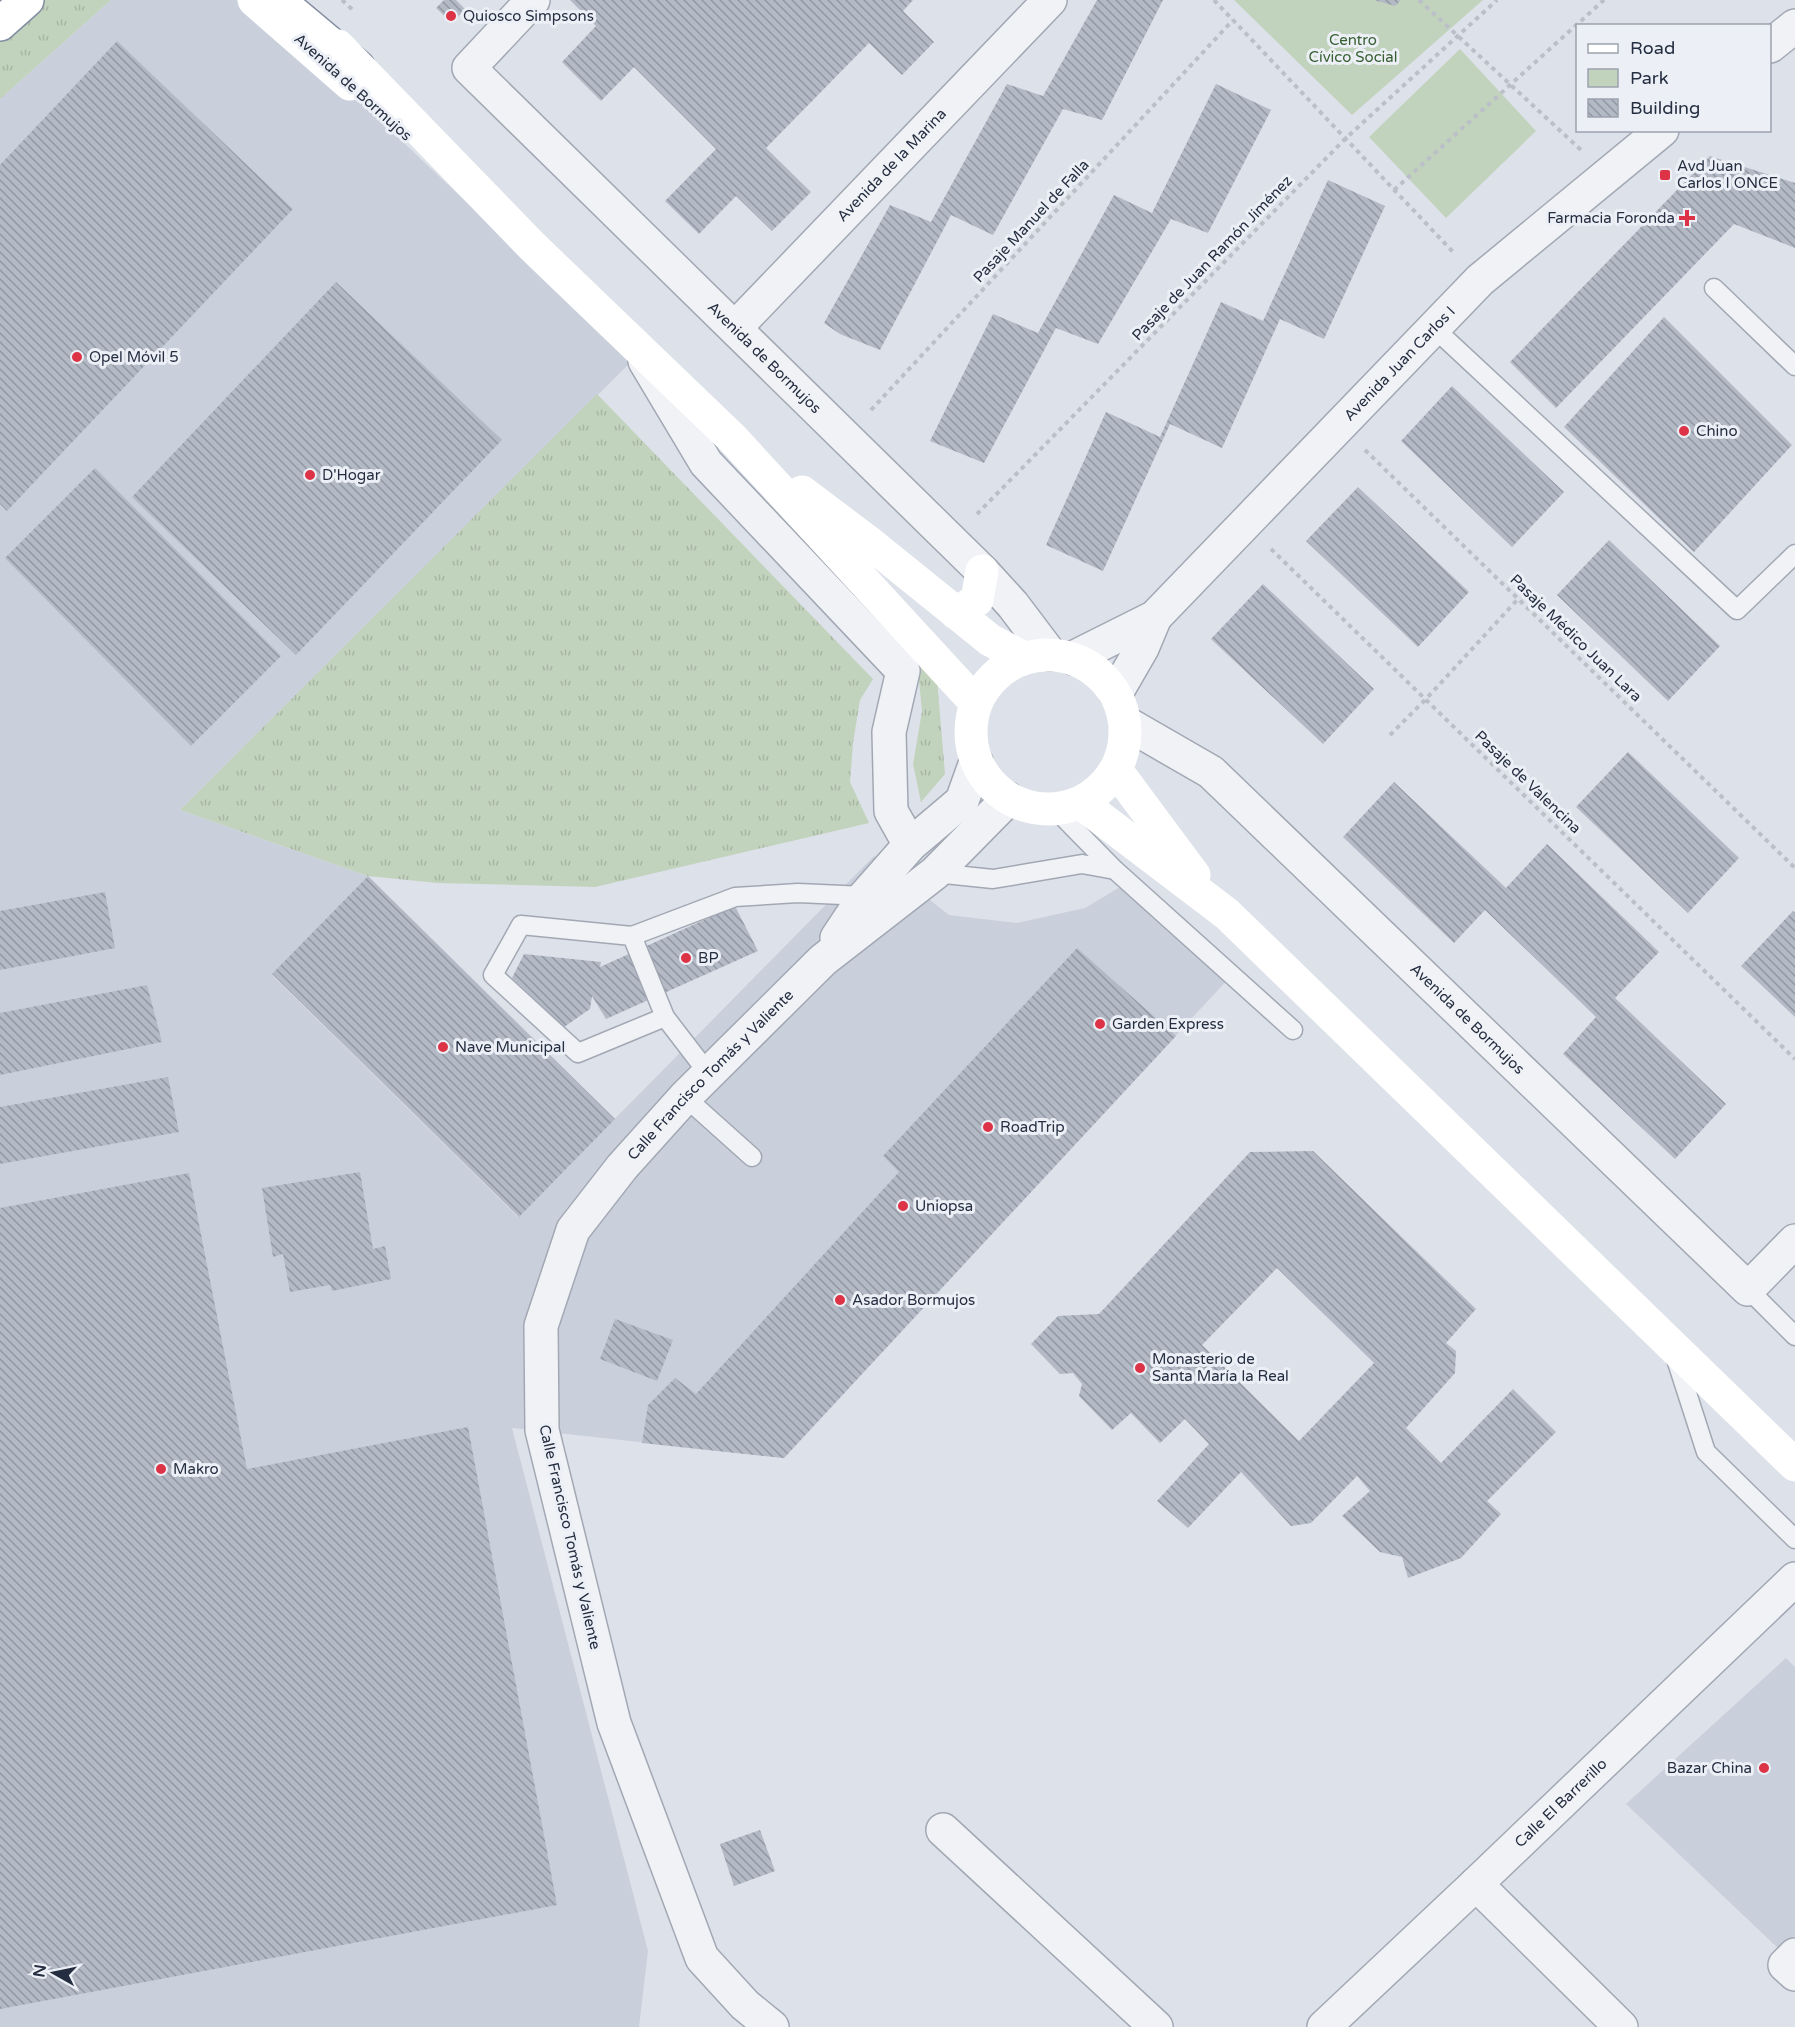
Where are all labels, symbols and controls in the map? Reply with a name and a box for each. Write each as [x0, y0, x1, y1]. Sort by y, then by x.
place label: Quiosco Simpsons [463, 7, 594, 25]
marker: Quiosco Simpsons [444, 9, 458, 23]
legend [1576, 24, 1771, 132]
street label: Avenida de Bormujos [291, 30, 415, 144]
park label: Centro Cívico Social [1308, 31, 1398, 66]
text: Road [1630, 37, 1675, 59]
text: Park [1630, 67, 1669, 89]
text: Building [1630, 97, 1700, 119]
street label: Avenida de la Marina [833, 105, 950, 225]
street label: Pasaje Manuel de Falla [969, 156, 1093, 286]
place label: Avd Juan Carlos I ONCE [1677, 157, 1778, 192]
marker: Avd Juan Carlos I ONCE [1658, 168, 1672, 182]
street label: Pasaje de Juan Ramón Jiménez [1128, 172, 1296, 344]
place label: Farmacia Foronda [1547, 209, 1675, 227]
marker: Farmacia Foronda [1680, 211, 1694, 225]
street label: Avenida de Bormujos [704, 298, 825, 417]
street label: Avenida Juan Carlos I [1340, 302, 1459, 424]
place label: Opel Móvil 5 [89, 348, 179, 366]
marker: Opel Móvil 5 [70, 350, 84, 364]
place label: Chino [1696, 422, 1738, 440]
marker: Chino [1677, 424, 1691, 438]
place label: D'Hogar [322, 466, 381, 484]
marker: D'Hogar [303, 468, 317, 482]
street label: Pasaje Médico Juan Lara [1507, 570, 1645, 706]
street label: Pasaje de Valencina [1471, 727, 1585, 837]
place label: BP [698, 949, 718, 967]
marker: BP [679, 951, 693, 965]
street label: Avenida de Bormujos [1406, 960, 1528, 1078]
street label: Calle Francisco Tomás y Valiente [624, 986, 797, 1164]
place label: Garden Express [1112, 1015, 1224, 1033]
marker: Garden Express [1093, 1017, 1107, 1031]
place label: Nave Municipal [455, 1038, 565, 1056]
marker: Nave Municipal [436, 1040, 450, 1054]
place label: RoadTrip [1000, 1118, 1065, 1136]
marker: RoadTrip [981, 1120, 995, 1134]
place label: Uniopsa [915, 1197, 973, 1215]
marker: Uniopsa [896, 1199, 910, 1213]
place label: Asador Bormujos [852, 1291, 975, 1309]
marker: Asador Bormujos [833, 1293, 847, 1307]
place label: Monasterio de Santa María la Real [1152, 1350, 1289, 1385]
marker: Monasterio de Santa María la Real [1133, 1361, 1147, 1375]
street label: Calle Francisco Tomás y Valiente [535, 1423, 605, 1651]
place label: Makro [173, 1460, 219, 1478]
marker: Makro [154, 1462, 168, 1476]
street label: Calle El Barrerillo [1511, 1755, 1611, 1851]
place label: Bazar China [1667, 1759, 1752, 1777]
marker: Bazar China [1757, 1761, 1771, 1775]
north arrow [24, 1943, 84, 2003]
text: N [29, 1963, 51, 1979]

